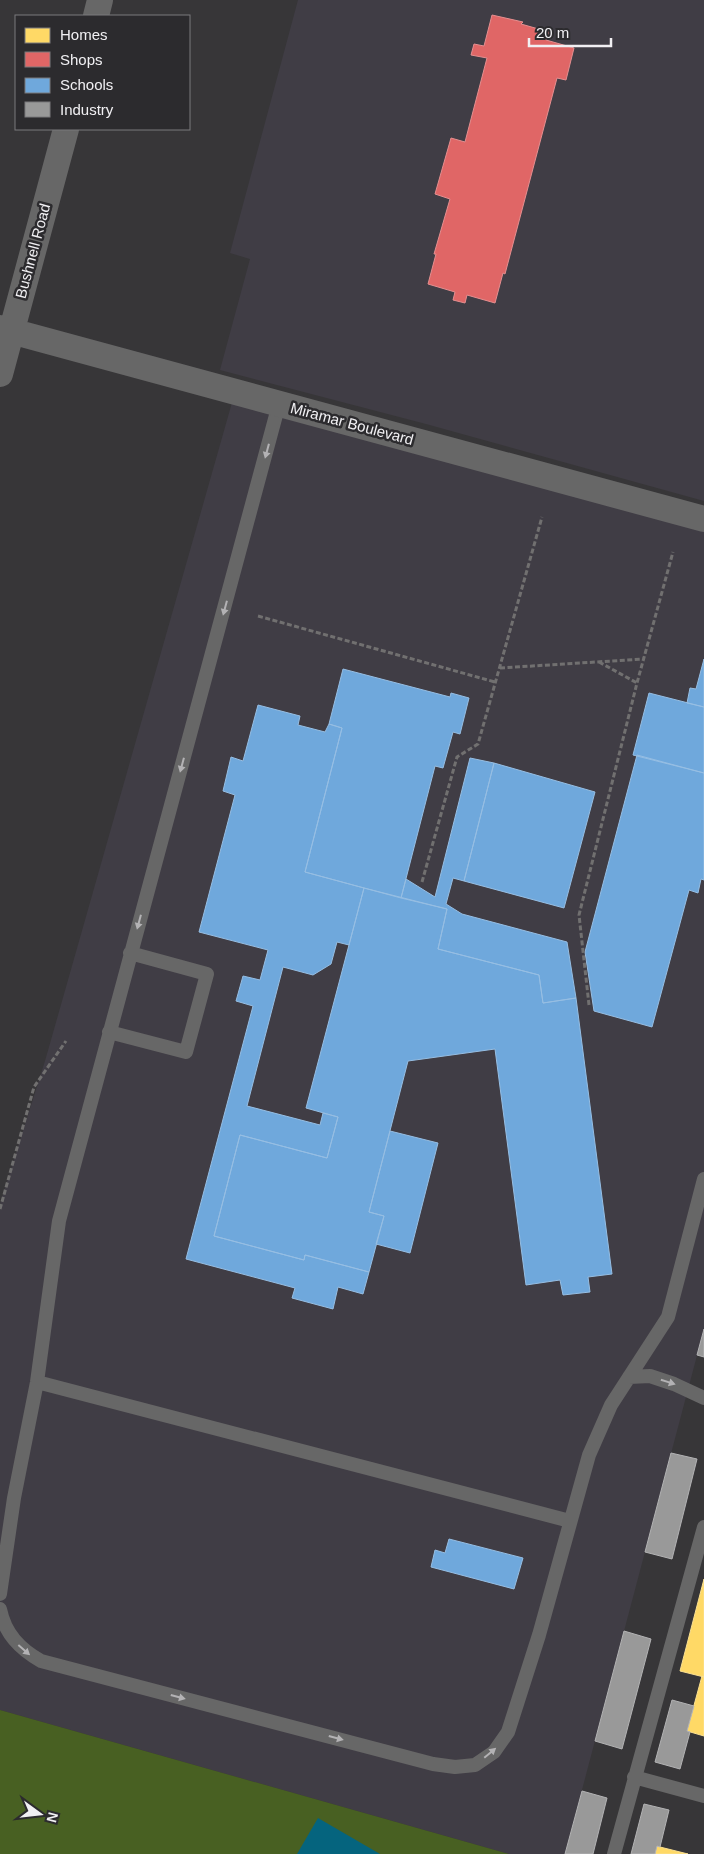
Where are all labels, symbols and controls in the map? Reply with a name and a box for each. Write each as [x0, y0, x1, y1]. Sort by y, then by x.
legend [15, 15, 190, 130]
scale bar [529, 15, 612, 47]
text: 20 m [536, 24, 569, 41]
text: Homes [60, 26, 108, 43]
text: Shops [60, 51, 103, 68]
text: Schools [60, 76, 113, 93]
text: Industry [60, 101, 114, 118]
street label: Bushnell Road [12, 202, 53, 300]
street label: Miramar Boulevard [289, 399, 416, 448]
one-way arrow [262, 444, 270, 459]
one-way arrow [220, 601, 228, 616]
one-way arrow [177, 758, 185, 773]
one-way arrow [135, 914, 143, 929]
one-way arrow [660, 1379, 675, 1387]
one-way arrow [18, 1644, 31, 1655]
one-way arrow [171, 1693, 186, 1701]
one-way arrow [328, 1734, 343, 1742]
one-way arrow [484, 1748, 497, 1759]
north arrow [15, 1789, 65, 1839]
text: N [44, 1810, 62, 1824]

